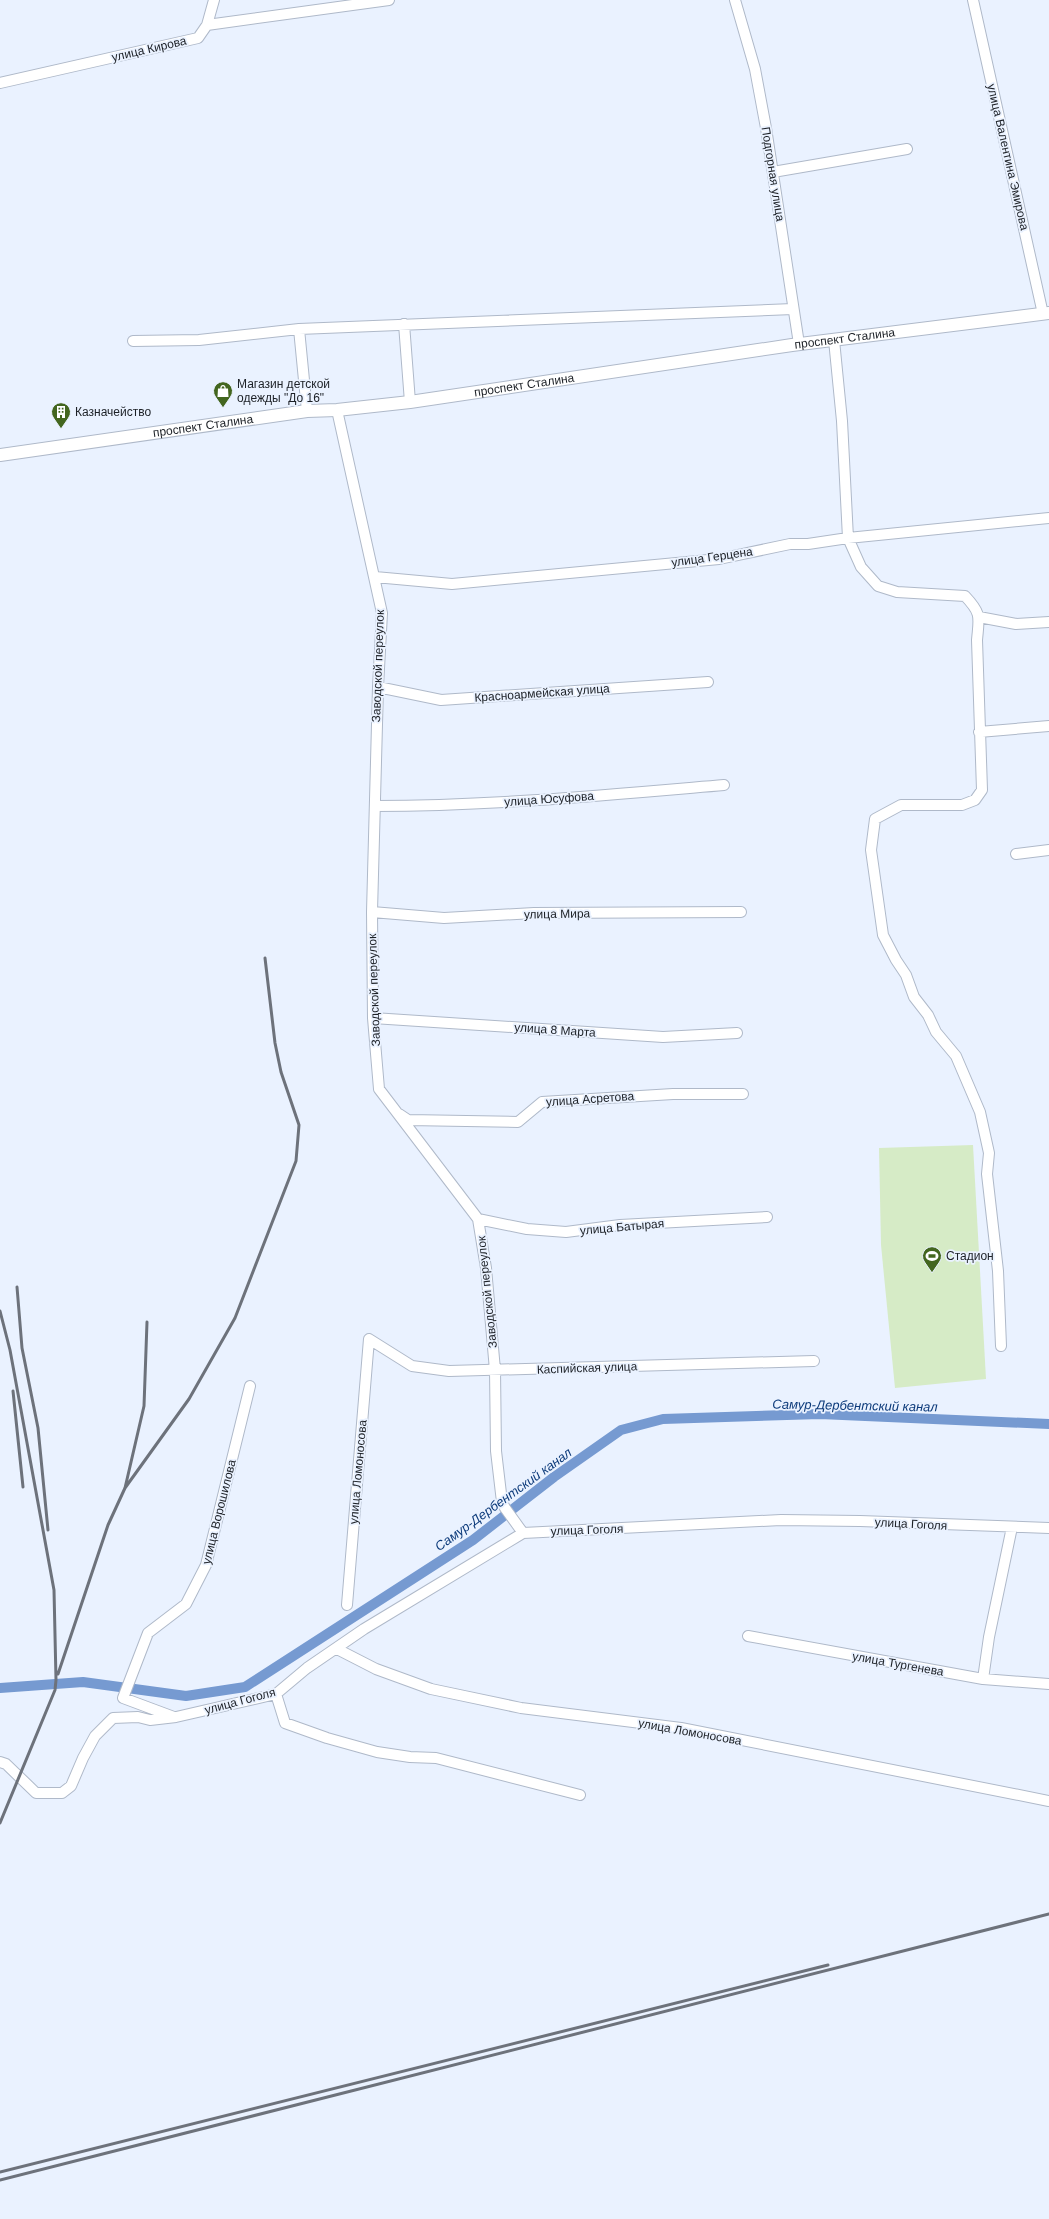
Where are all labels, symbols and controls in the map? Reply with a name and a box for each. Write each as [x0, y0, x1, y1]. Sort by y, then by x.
street label: улица Кирова [110, 34, 188, 64]
street label: улица Валентина Эмирова [984, 82, 1032, 232]
street label: Подгорная улица [759, 126, 787, 223]
street label: проспект Сталина [794, 325, 896, 352]
street label: проспект Сталина [473, 371, 575, 399]
place label: Магазин детской одежды "До 16" [237, 377, 330, 405]
shop icon: Магазин детской одежды "До 16" [212, 380, 234, 408]
building icon: Казначейство [50, 401, 72, 429]
place label: Казначейство [75, 405, 151, 419]
street label: проспект Сталина [152, 412, 254, 440]
street label: улица Герцена [670, 544, 754, 570]
street label: Заводской переулок [369, 609, 387, 723]
street label: Красноармейская улица [474, 681, 610, 705]
street label: улица Юсуфова [504, 789, 595, 809]
street label: улица Мира [524, 906, 591, 922]
street label: Заводской переулок [365, 933, 383, 1047]
street label: улица 8 Марта [514, 1020, 596, 1040]
street label: улица Асретова [546, 1089, 635, 1109]
street label: улица Батырая [579, 1216, 665, 1238]
street label: Заводской переулок [474, 1234, 500, 1349]
sports icon: Стадион [921, 1245, 943, 1273]
place label: Стадион [946, 1249, 994, 1263]
street label: Каспийская улица [536, 1359, 638, 1377]
water label: Самур-Дербентский канал [772, 1397, 938, 1414]
street label: улица Ломоносова [346, 1419, 370, 1525]
water label: Самур-Дербентский канал [432, 1444, 575, 1554]
street label: улица Ворошилова [199, 1458, 239, 1566]
street label: улица Гоголя [874, 1515, 948, 1533]
street label: улица Гоголя [550, 1522, 624, 1538]
street label: улица Тургенева [851, 1649, 945, 1679]
street label: улица Гоголя [203, 1685, 277, 1717]
street label: улица Ломоносова [637, 1716, 743, 1748]

